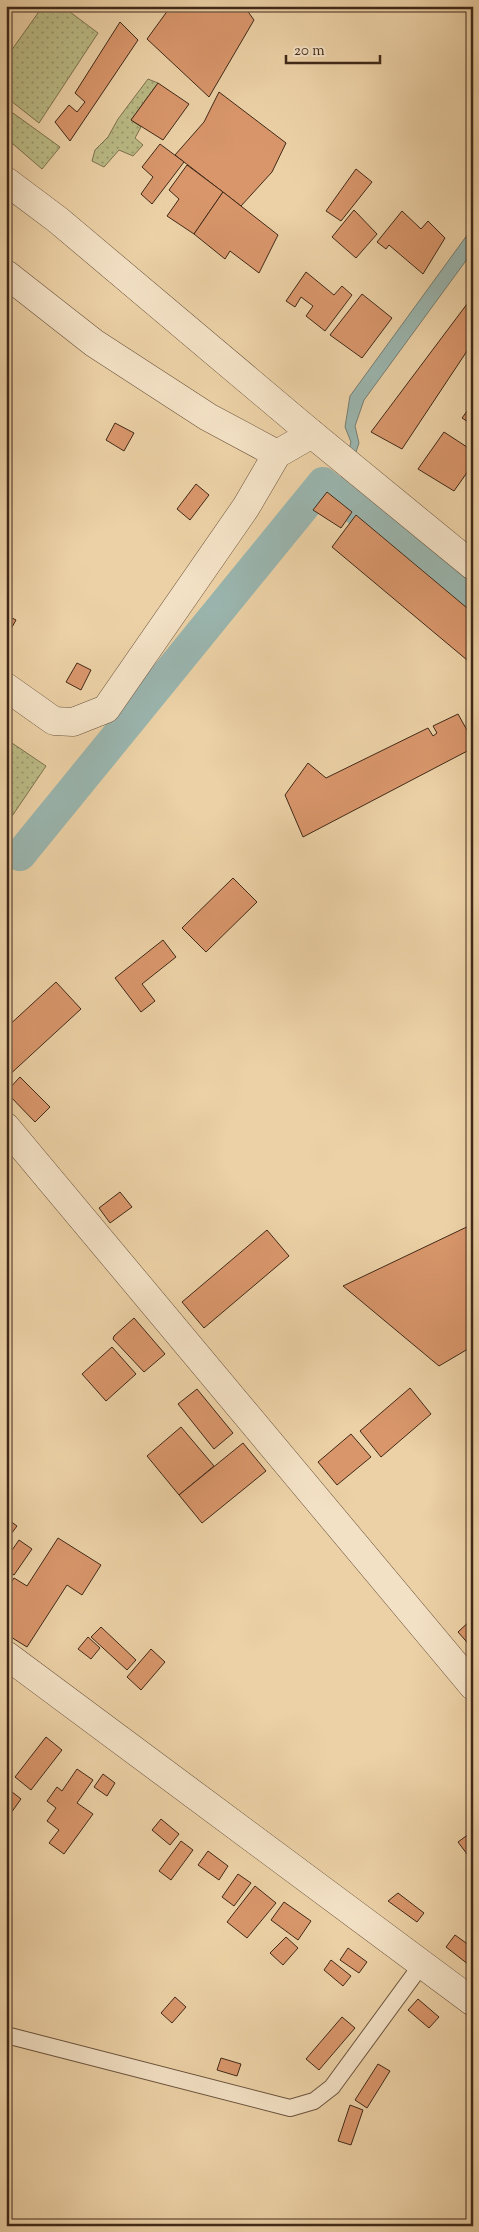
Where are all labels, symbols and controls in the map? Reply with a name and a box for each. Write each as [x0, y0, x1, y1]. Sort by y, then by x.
scale bar [286, 32, 380, 64]
text: 20 m [294, 41, 325, 62]

